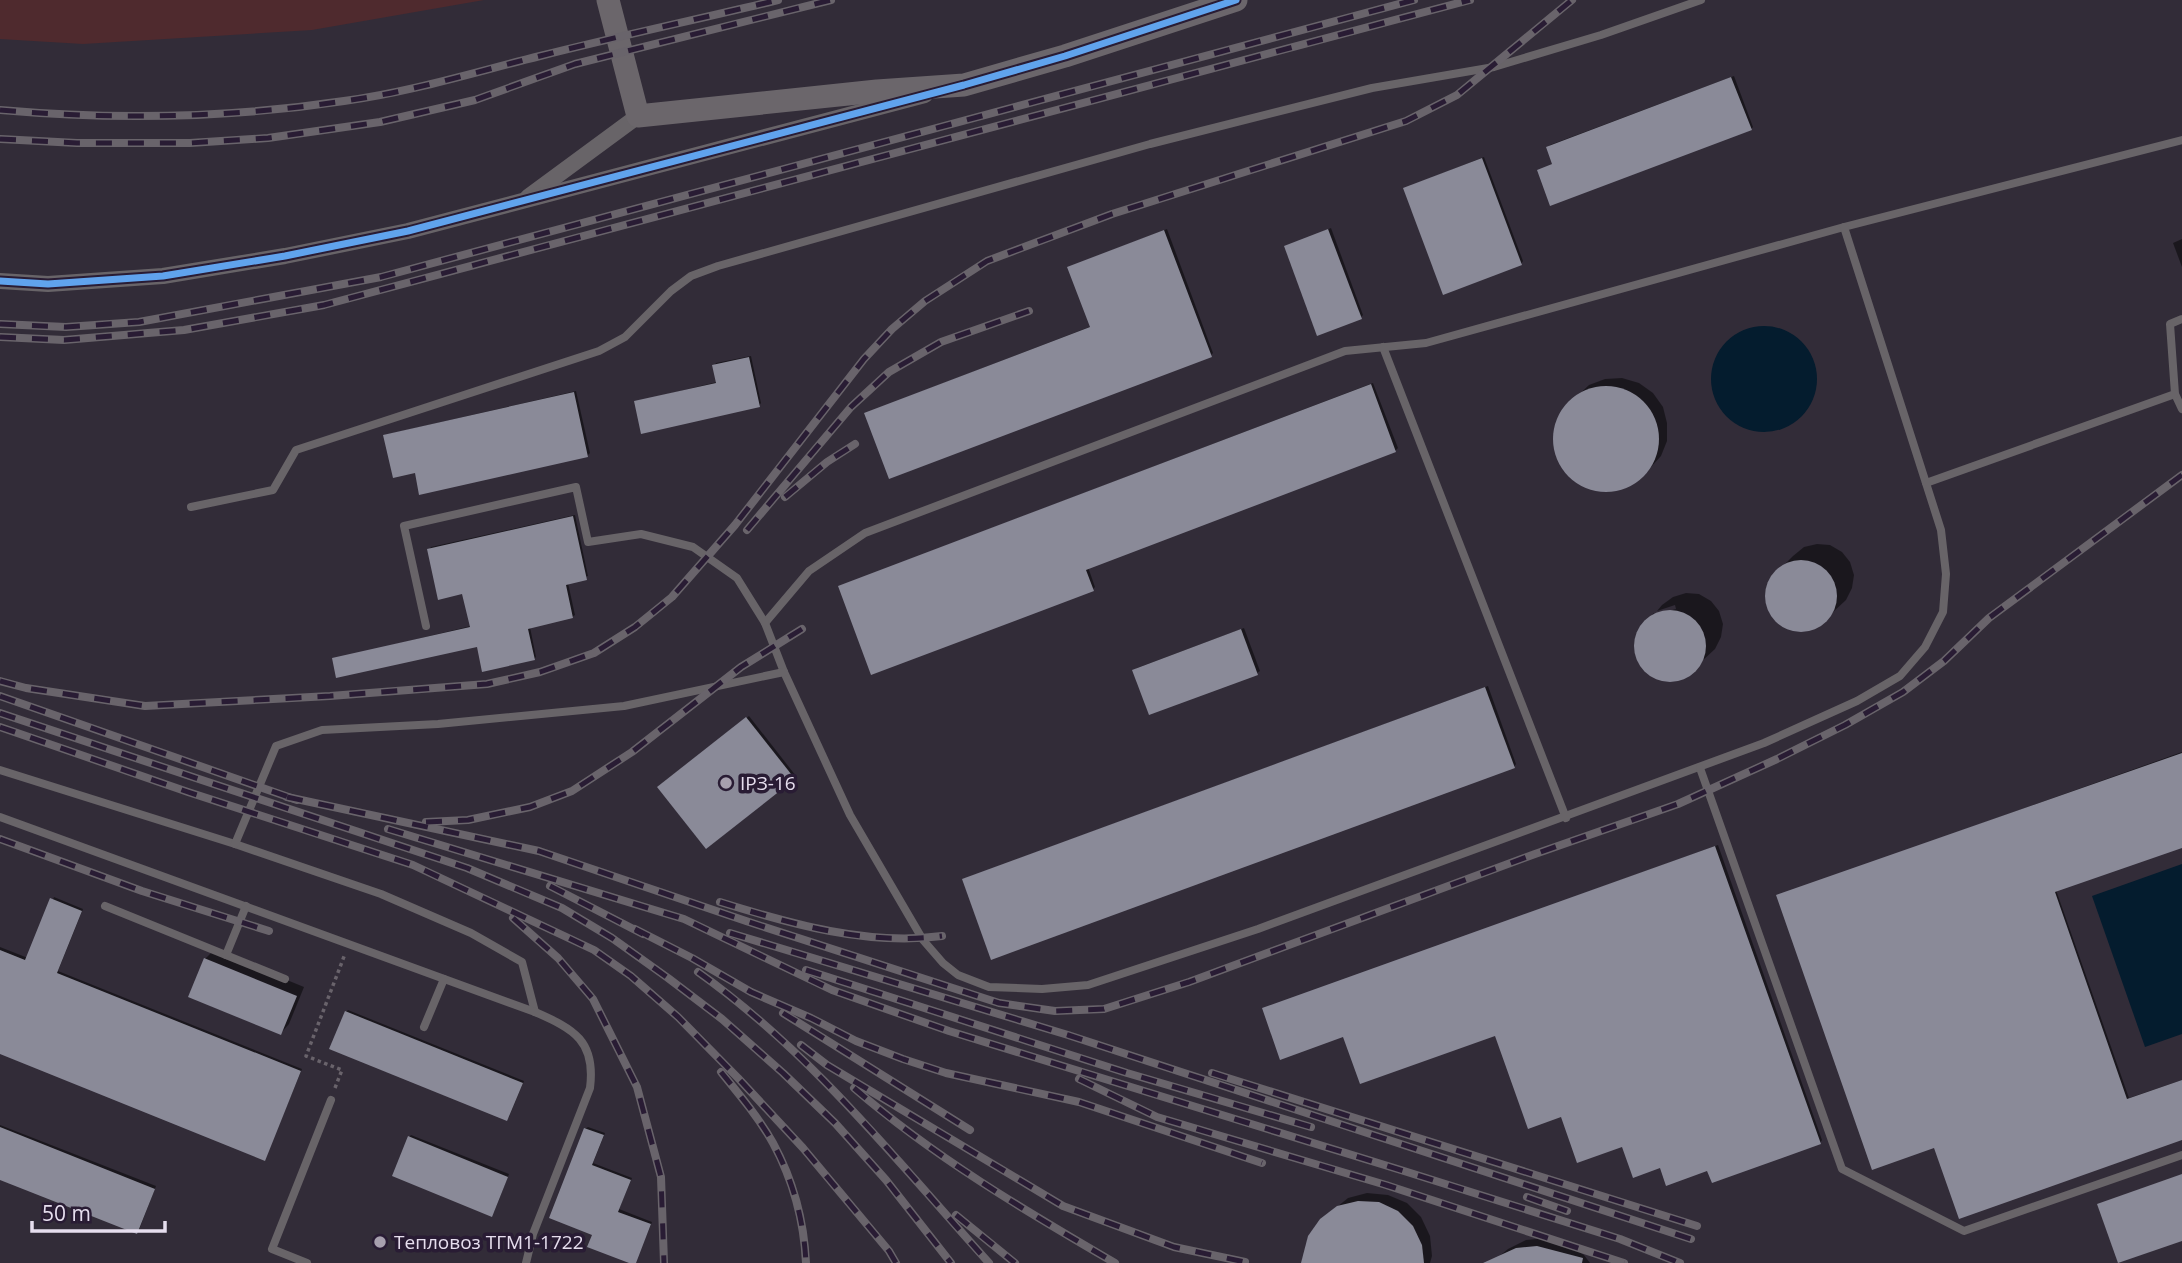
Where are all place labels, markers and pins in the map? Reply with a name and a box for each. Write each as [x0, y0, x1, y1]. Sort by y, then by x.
place label: ІРЗ-16 [740, 770, 796, 796]
marker: ІРЗ-16 [718, 775, 734, 791]
place label: Тепловоз ТГМ1-1722 [394, 1229, 584, 1255]
marker: Тепловоз ТГМ1-1722 [372, 1234, 388, 1250]

